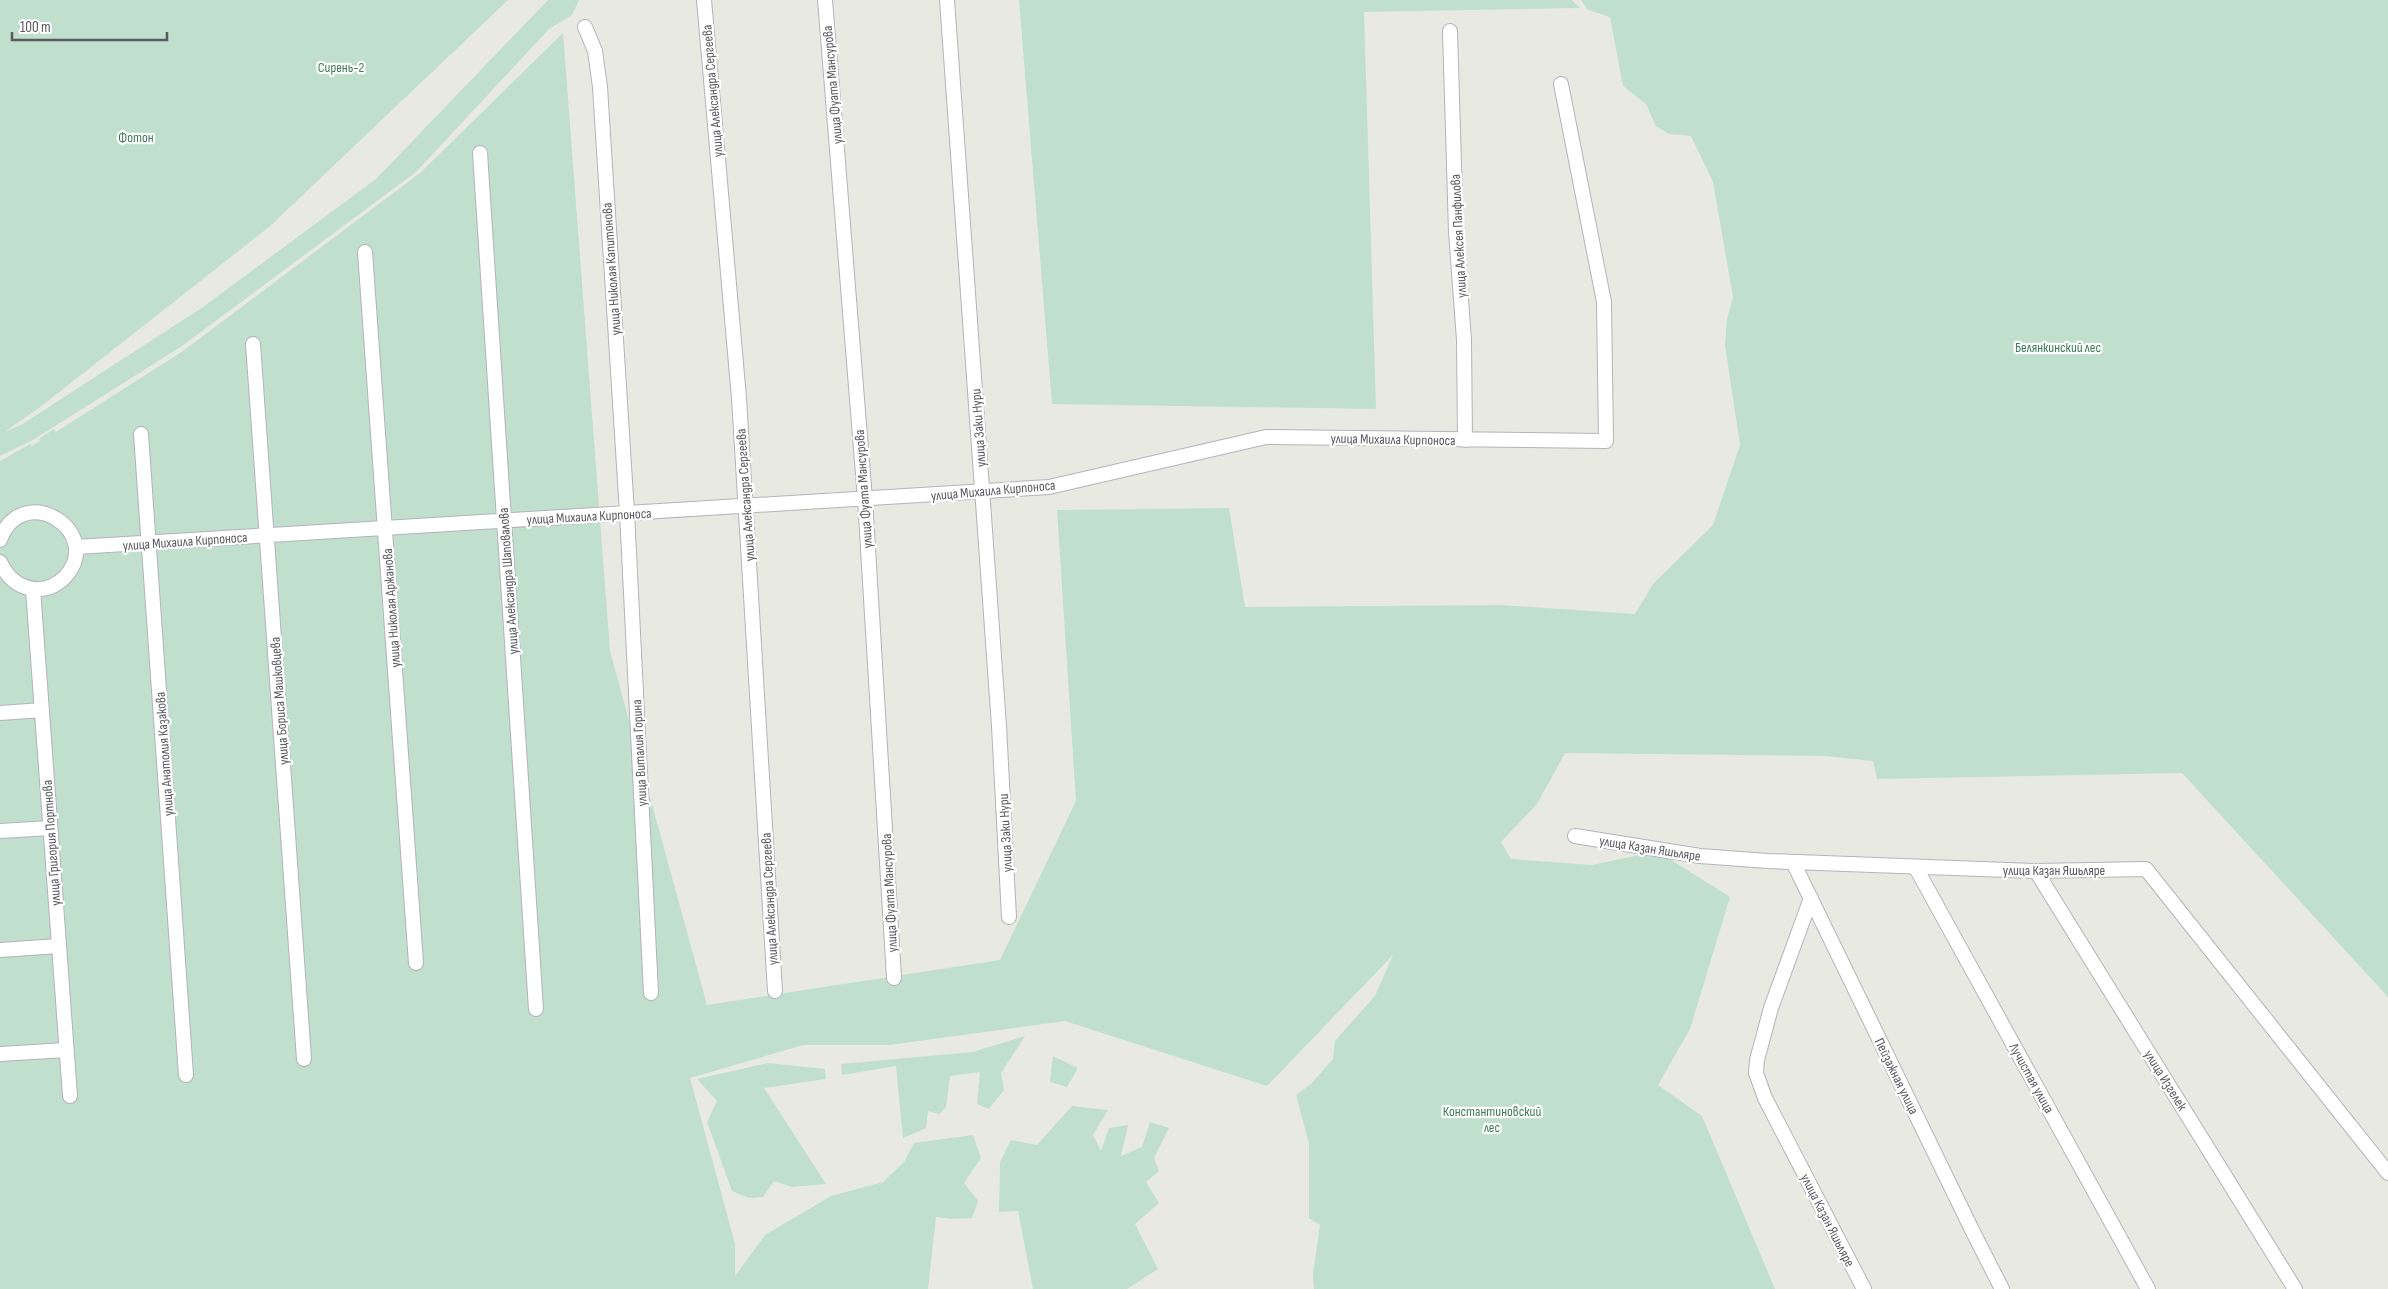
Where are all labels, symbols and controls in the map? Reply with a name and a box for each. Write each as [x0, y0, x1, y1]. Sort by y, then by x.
scale bar [12, 10, 168, 42]
text: 100 m [20, 18, 51, 37]
street label: улица Александра Сергеева [698, 24, 727, 158]
street label: улица Фуата Мансурова [819, 25, 846, 145]
park label: Сирень-2 [318, 59, 364, 76]
park label: Фотон [118, 129, 154, 146]
street label: улица Алексея Панфилова [1447, 174, 1470, 298]
street label: улица Николая Капитонова [598, 202, 625, 336]
park label: Белянкинский лес [2015, 339, 2101, 356]
street label: улица Заки Нури [967, 388, 990, 468]
street label: улица Александра Сергеева [732, 428, 759, 562]
street label: улица Фуата Мансурова [851, 429, 876, 549]
street label: улица Михаила Кирпоноса [1330, 430, 1456, 449]
street label: улица Михаила Кирпоноса [930, 477, 1056, 504]
street label: улица Михаила Кирпоноса [526, 505, 652, 528]
street label: улица Александра Шаповалова [495, 507, 522, 655]
street label: улица Михаила Кирпоноса [122, 529, 248, 554]
street label: улица Николая Аржанова [379, 548, 404, 668]
street label: улица Бориса Машковцева [267, 636, 292, 765]
street label: улица Анатолия Казакова [152, 691, 177, 817]
street label: улица Виталия Горина [628, 699, 651, 807]
street label: улица Григория Портнова [39, 779, 64, 906]
street label: улица Заки Нури [995, 793, 1016, 873]
street label: улица Александра Сергеева [758, 832, 781, 966]
street label: улица Казан Яшьляре [1598, 832, 1702, 865]
street label: улица Фуата Мансурова [878, 833, 901, 953]
street label: улица Казан Яшьляре [2003, 862, 2105, 879]
street label: Пейзажная улица [1871, 1035, 1922, 1117]
street label: Лучистая улица [2005, 1039, 2058, 1116]
street label: улица Изгелек [2140, 1047, 2191, 1114]
park label: Константиновский лес [1443, 1103, 1541, 1136]
street label: улица Казан Яшьляре [1797, 1171, 1858, 1270]

